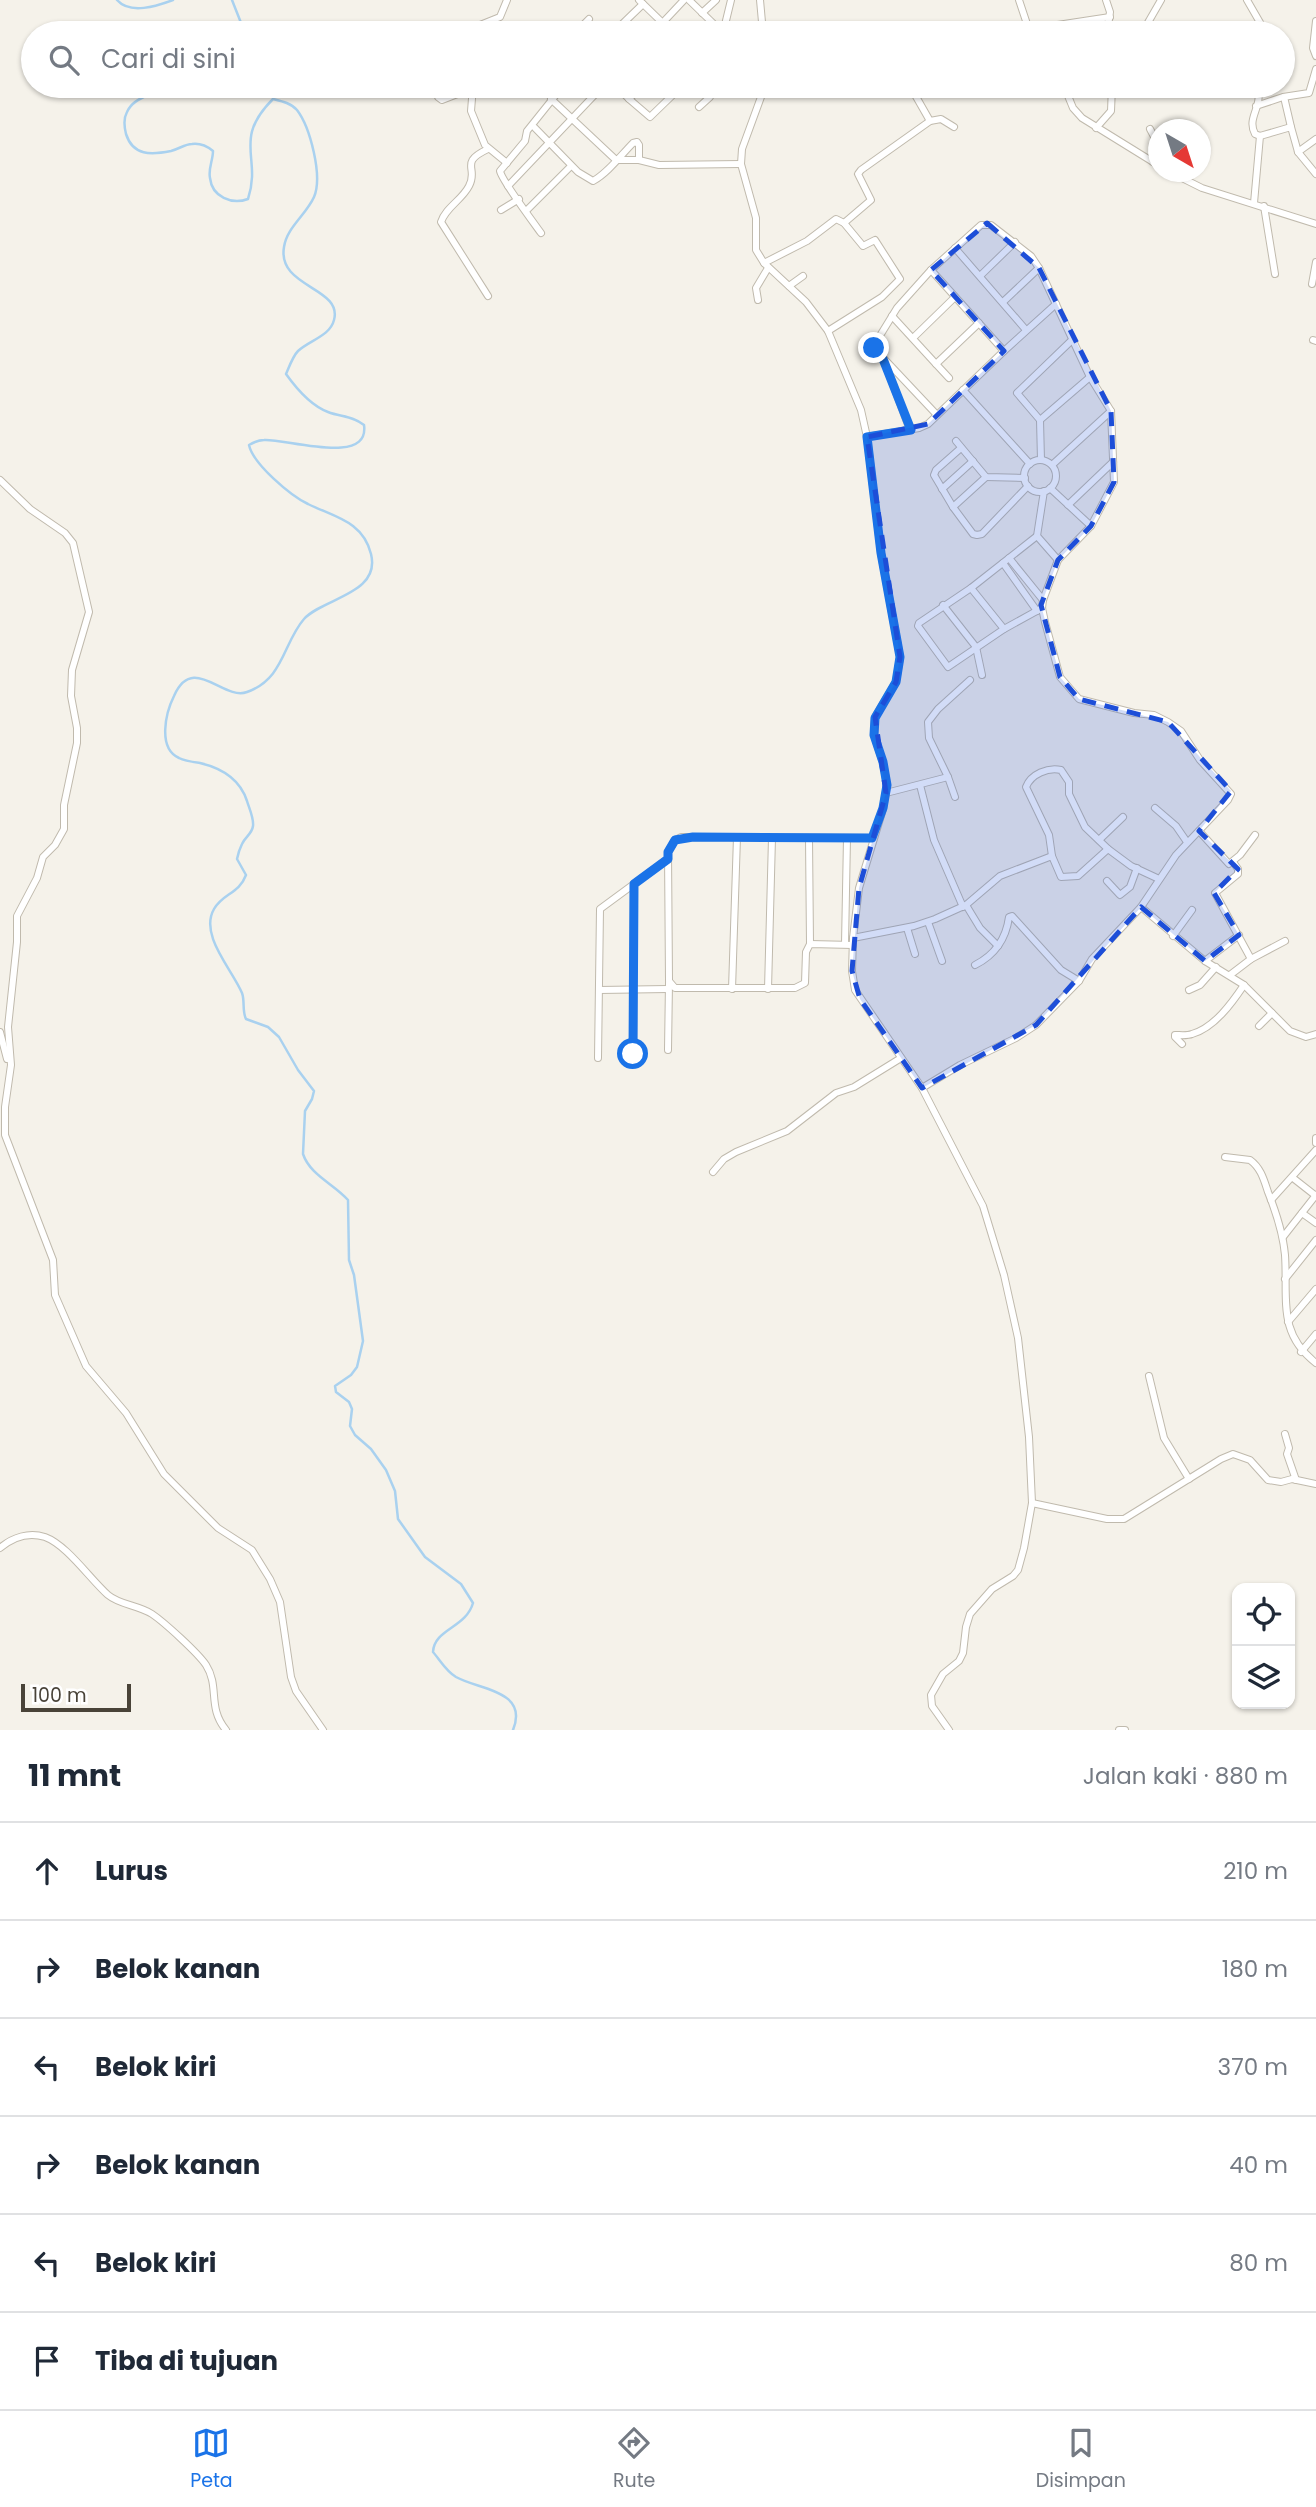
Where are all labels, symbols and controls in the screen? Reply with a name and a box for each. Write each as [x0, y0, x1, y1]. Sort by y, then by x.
search box [21, 21, 1295, 98]
icon: search [45, 41, 83, 79]
text: Cari di sini [101, 41, 236, 77]
north arrow [1148, 119, 1211, 182]
route end [858, 332, 889, 363]
route start [617, 1038, 648, 1069]
map controls [1232, 1583, 1295, 1709]
button: locate [1232, 1583, 1295, 1646]
button: layers [1232, 1646, 1295, 1709]
scale bar [21, 1681, 131, 1713]
text: 100 m [32, 1682, 87, 1709]
text: 11 mnt [28, 1754, 121, 1797]
text: Jalan kaki · 880 m [1083, 1760, 1288, 1792]
icon: ahead [28, 1852, 66, 1890]
text: Lurus [95, 1853, 168, 1889]
text: 210 m [1223, 1855, 1288, 1887]
icon: right [28, 1950, 66, 1988]
text: Belok kanan [95, 1951, 260, 1987]
text: 180 m [1222, 1953, 1288, 1985]
icon: left [28, 2048, 66, 2086]
text: Belok kiri [95, 2049, 217, 2085]
text: 370 m [1218, 2051, 1288, 2083]
icon: right [28, 2146, 66, 2184]
text: Belok kanan [95, 2147, 260, 2183]
text: 40 m [1229, 2149, 1288, 2181]
icon: left [28, 2244, 66, 2282]
text: Belok kiri [95, 2245, 217, 2281]
text: 80 m [1229, 2247, 1288, 2279]
icon: arrive [28, 2342, 66, 2380]
text: Tiba di tujuan [95, 2343, 278, 2379]
tab: Peta [190, 2424, 233, 2495]
tab: Rute [613, 2424, 655, 2495]
tab: Disimpan [1036, 2424, 1126, 2495]

